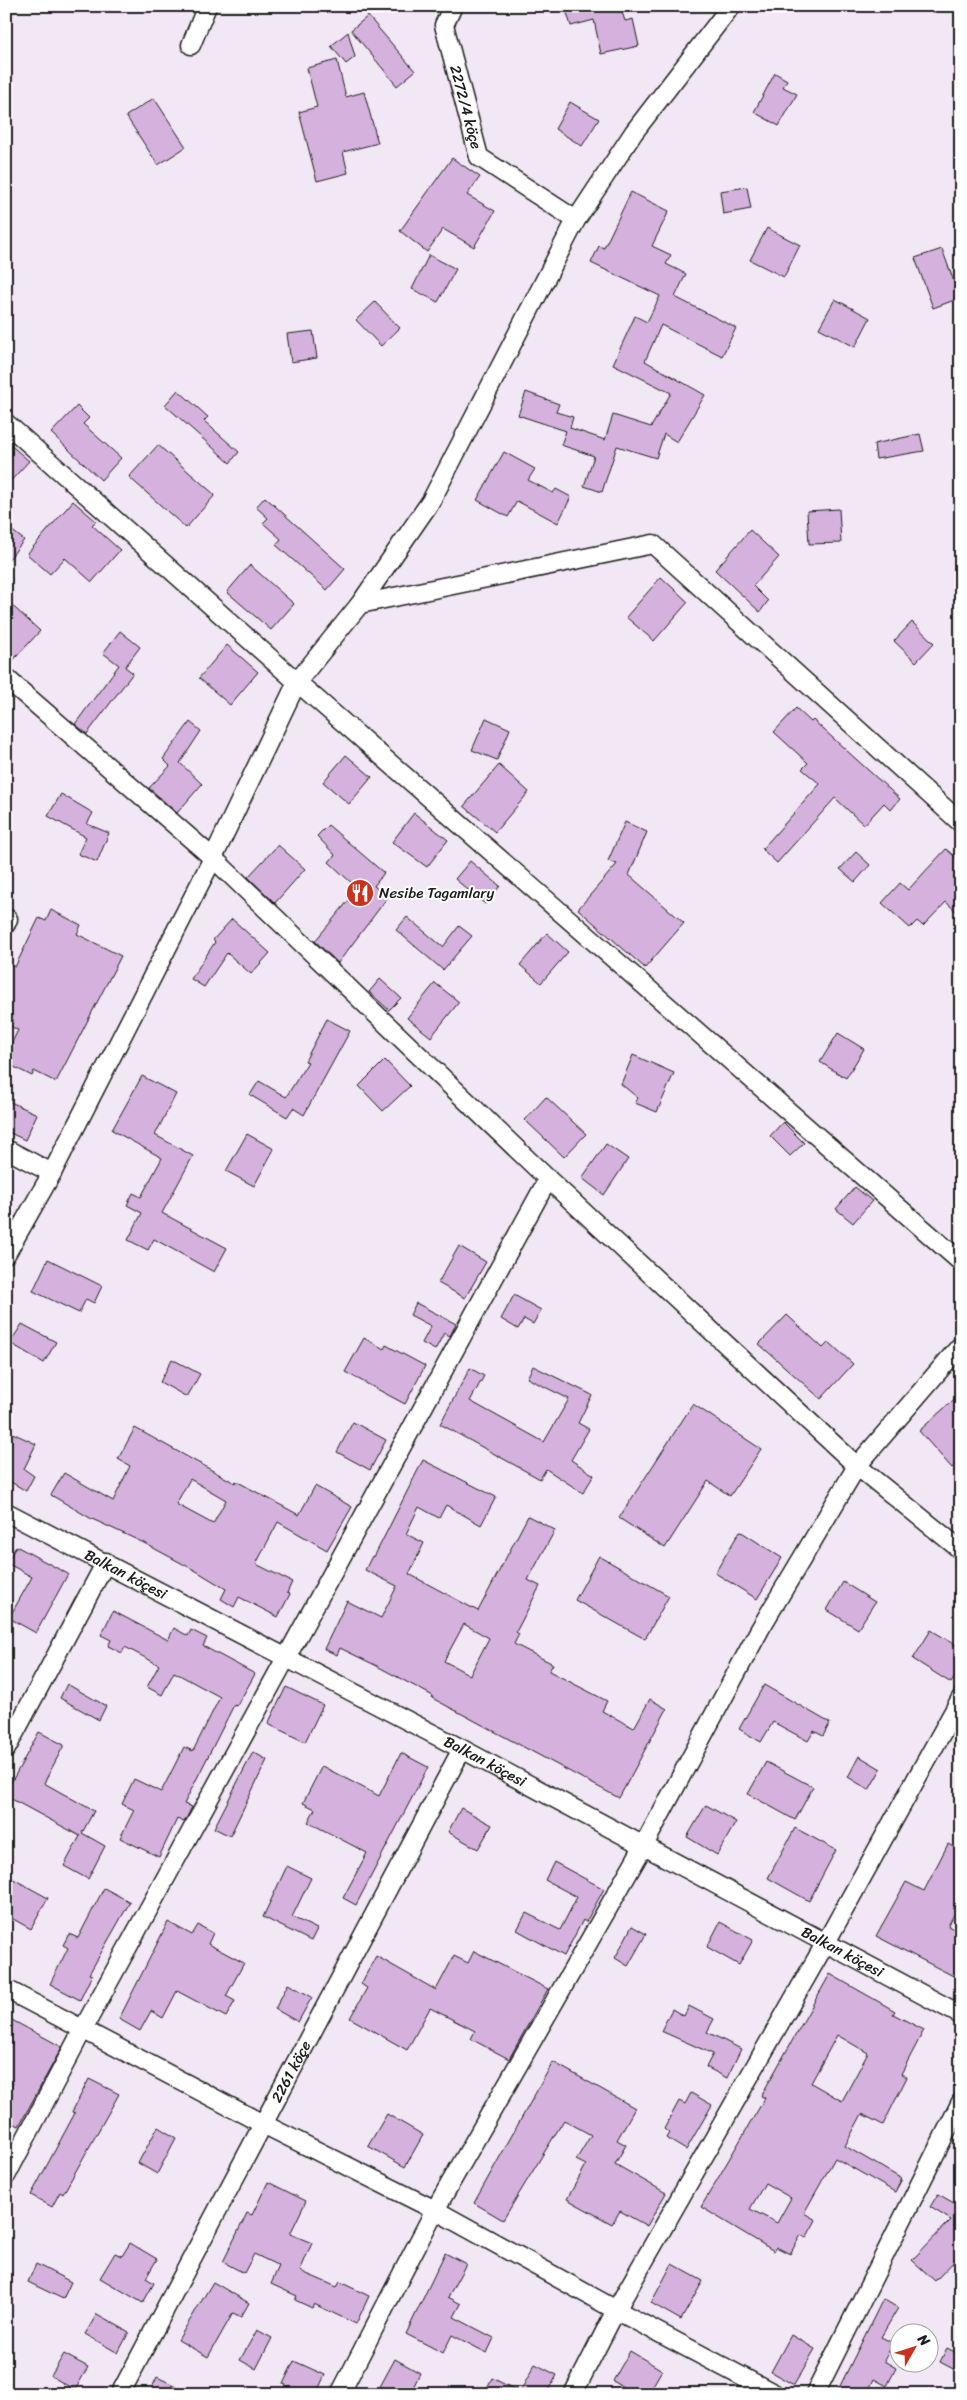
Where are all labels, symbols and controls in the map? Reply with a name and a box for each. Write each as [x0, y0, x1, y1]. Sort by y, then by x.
street label: 2272/4 köçe [442, 62, 489, 152]
restaurant icon: Nesibe Tagamlary [345, 878, 375, 908]
place label: Nesibe Tagamlary [379, 880, 494, 906]
street label: Balkan köçesi [80, 1542, 173, 1607]
street label: Balkan köçesi [439, 1729, 532, 1794]
street label: Balkan köçesi [796, 1919, 889, 1985]
street label: 2261 köçe [264, 2036, 318, 2107]
north arrow [890, 2322, 940, 2372]
text: N [910, 2328, 937, 2352]

